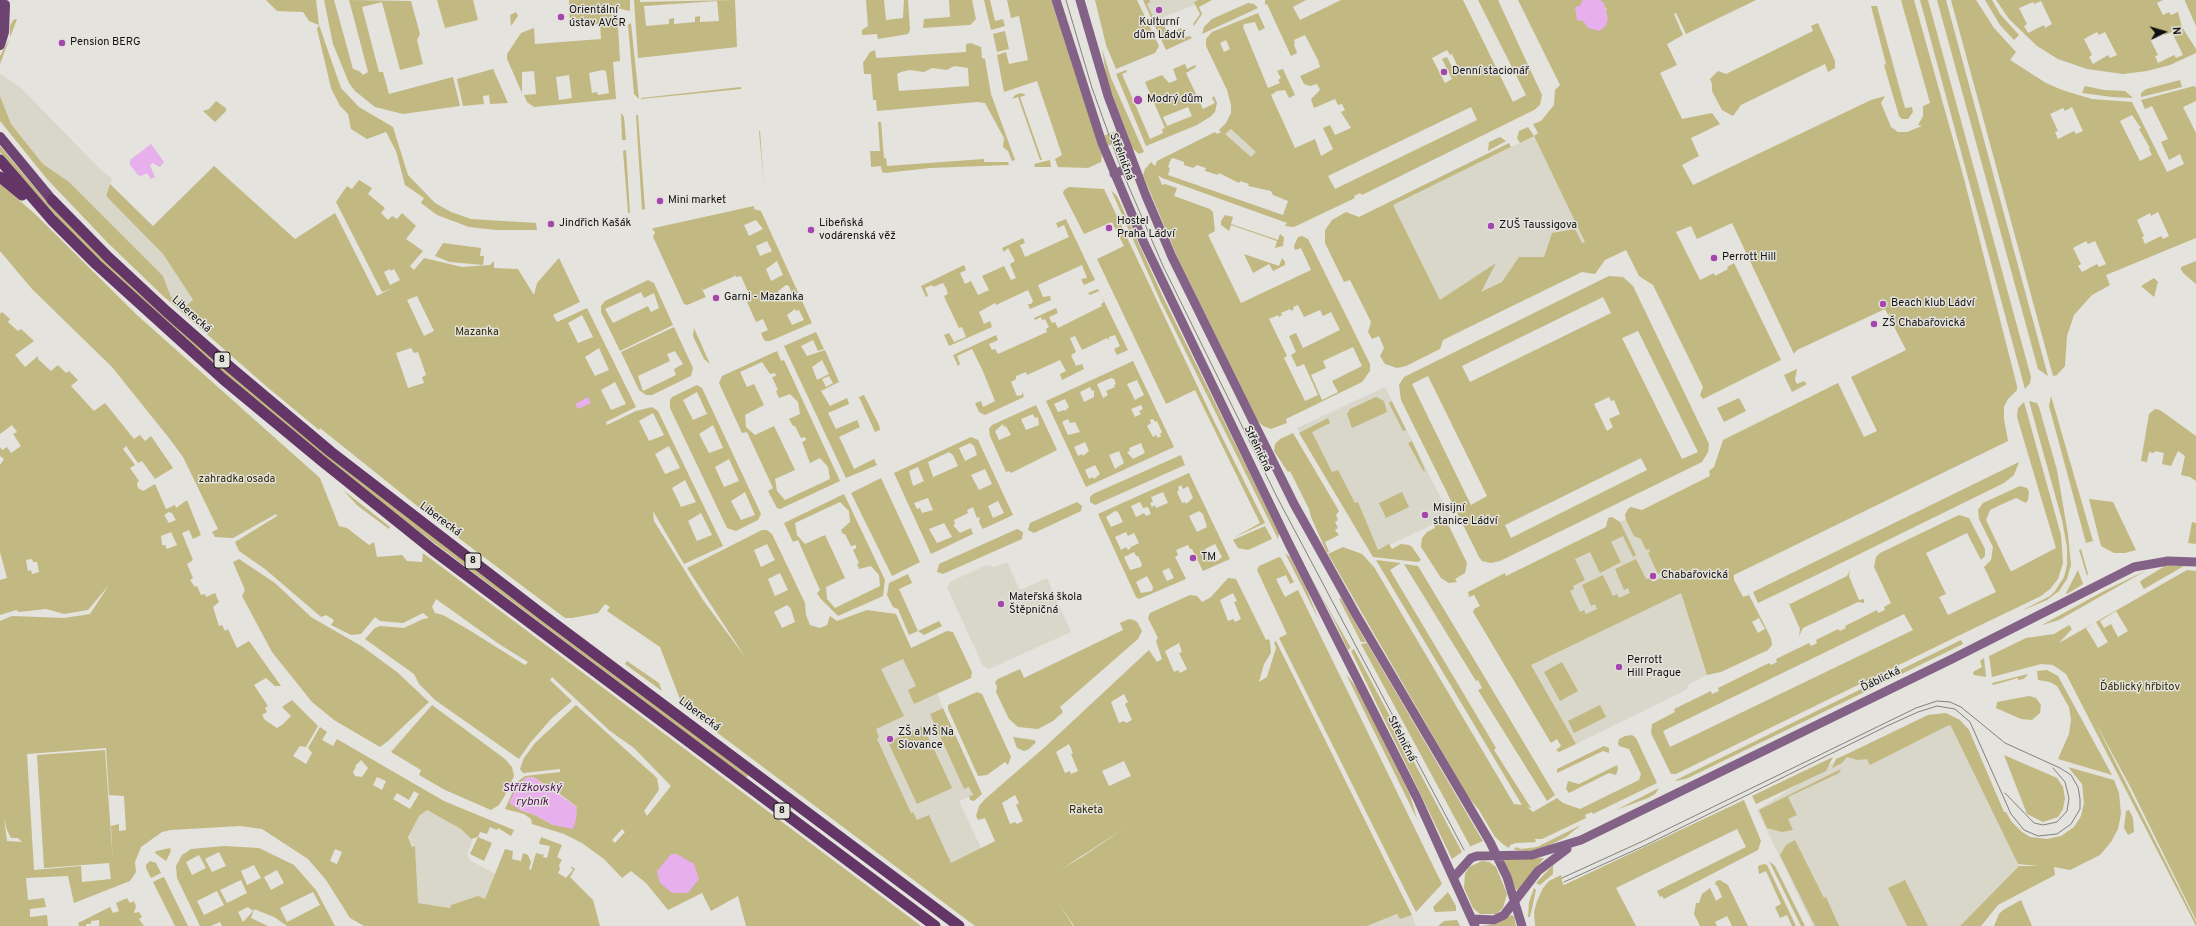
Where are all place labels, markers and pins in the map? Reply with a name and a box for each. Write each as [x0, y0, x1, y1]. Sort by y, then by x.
place label: Orientální ústav AVČR [569, 4, 626, 30]
marker: Kulturní dům Ládví [1154, 5, 1164, 15]
marker: Orientální ústav AVČR [556, 12, 566, 22]
place label: Kulturní dům Ládví [1134, 16, 1184, 42]
place label: Pension BERG [70, 36, 140, 50]
marker: Pension BERG [57, 38, 67, 48]
place label: Denní stacionář [1452, 65, 1529, 79]
marker: Denní stacionář [1439, 67, 1449, 77]
place label: Modrý dům [1147, 93, 1203, 107]
marker: Modrý dům [1132, 94, 1144, 106]
place label: Mini market [668, 194, 726, 208]
marker: Mini market [655, 196, 665, 206]
place label: Hostel Praha Ládví [1117, 215, 1175, 241]
place label: Jindřich Kašák [559, 217, 631, 231]
place label: Libeňská vodárenská věž [819, 217, 896, 243]
marker: Jindřich Kašák [546, 219, 556, 229]
place label: ZUŠ Taussigova [1499, 219, 1577, 233]
marker: ZUŠ Taussigova [1486, 221, 1496, 231]
marker: Hostel Praha Ládví [1104, 223, 1114, 233]
marker: Libeňská vodárenská věž [806, 225, 816, 235]
place label: Perrott Hill [1722, 251, 1776, 265]
marker: Perrott Hill [1709, 253, 1719, 263]
place label: Garni - Mazanka [724, 291, 804, 305]
marker: Garni - Mazanka [711, 293, 721, 303]
place label: Beach klub Ládví [1891, 297, 1975, 311]
marker: Beach klub Ládví [1878, 299, 1888, 309]
place label: ZŠ Chabařovická [1882, 317, 1965, 331]
marker: ZŠ Chabařovická [1869, 319, 1879, 329]
place label: Misijní stanice Ládví [1433, 502, 1498, 528]
marker: Misijní stanice Ládví [1420, 510, 1430, 520]
place label: TM [1201, 551, 1216, 565]
marker: TM [1188, 553, 1198, 563]
place label: Chabařovická [1661, 569, 1728, 583]
marker: Chabařovická [1648, 571, 1658, 581]
place label: Mateřská škola Štěpničná [1009, 591, 1082, 617]
marker: Mateřská škola Štěpničná [996, 599, 1006, 609]
place label: Perrott Hill Prague [1627, 654, 1681, 680]
marker: Perrott Hill Prague [1614, 662, 1624, 672]
place label: ZŠ a MŠ Na Slovance [898, 726, 954, 752]
marker: ZŠ a MŠ Na Slovance [885, 734, 895, 744]

